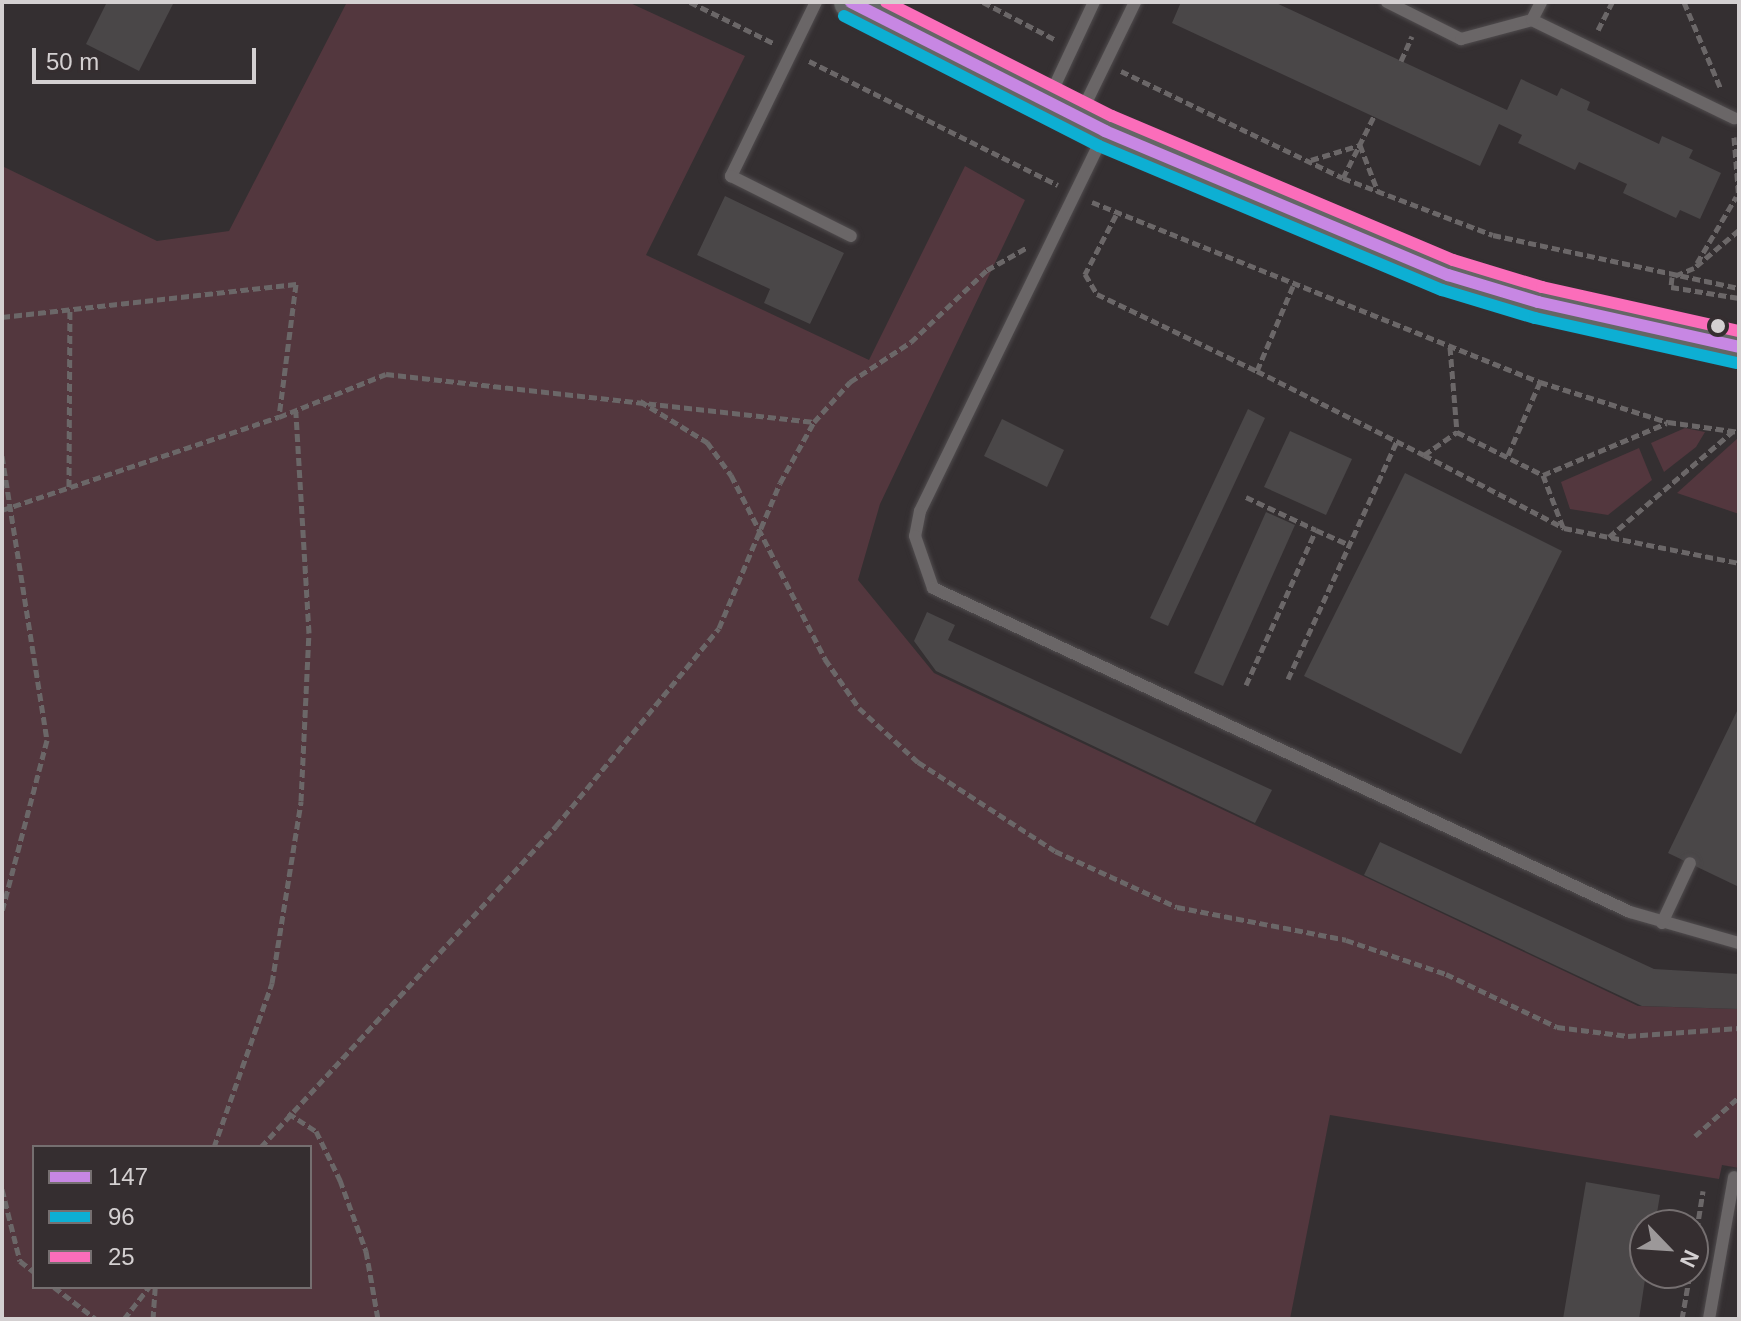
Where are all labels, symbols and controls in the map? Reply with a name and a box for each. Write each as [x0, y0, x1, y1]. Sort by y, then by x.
scale bar [36, 32, 260, 82]
text: 50 m [46, 48, 99, 75]
unlabelled marker [1710, 318, 1726, 334]
legend [32, 1145, 312, 1289]
text: 147 [108, 1163, 148, 1190]
text: 96 [108, 1203, 135, 1230]
north arrow [1629, 1209, 1709, 1289]
text: 25 [108, 1243, 135, 1270]
text: N [1675, 1246, 1704, 1271]

